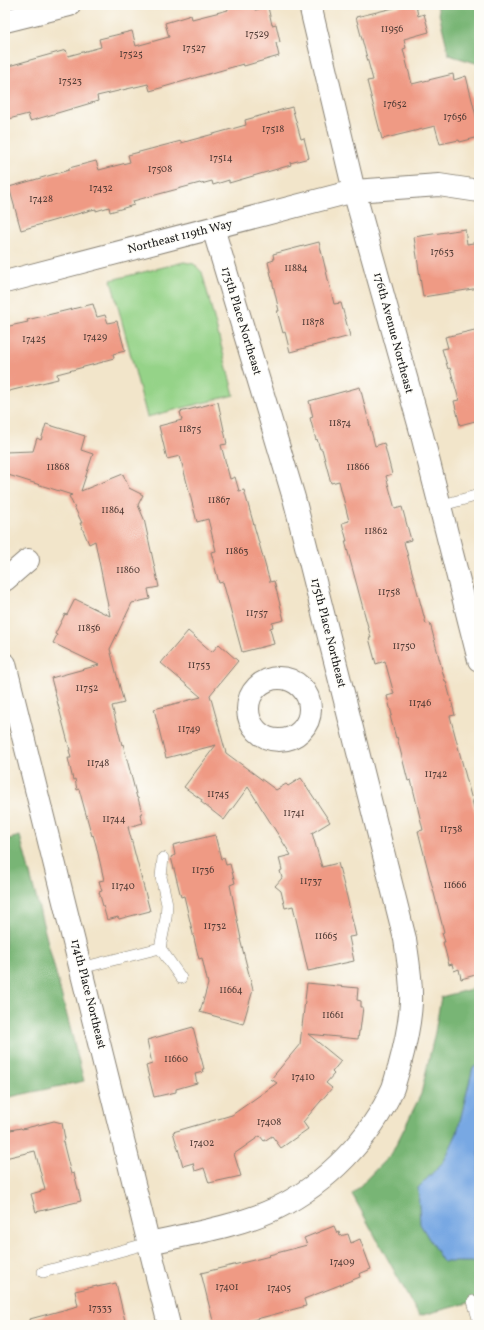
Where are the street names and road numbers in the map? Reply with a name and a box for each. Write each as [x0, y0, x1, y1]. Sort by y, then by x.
street label: Northeast 119th Way [126, 216, 235, 258]
street label: 175th Place Northeast [217, 265, 265, 377]
street label: 176th Avenue Northeast [369, 271, 417, 395]
street label: 175th Place Northeast [307, 576, 349, 690]
street label: 174th Place Northeast [67, 937, 109, 1051]

